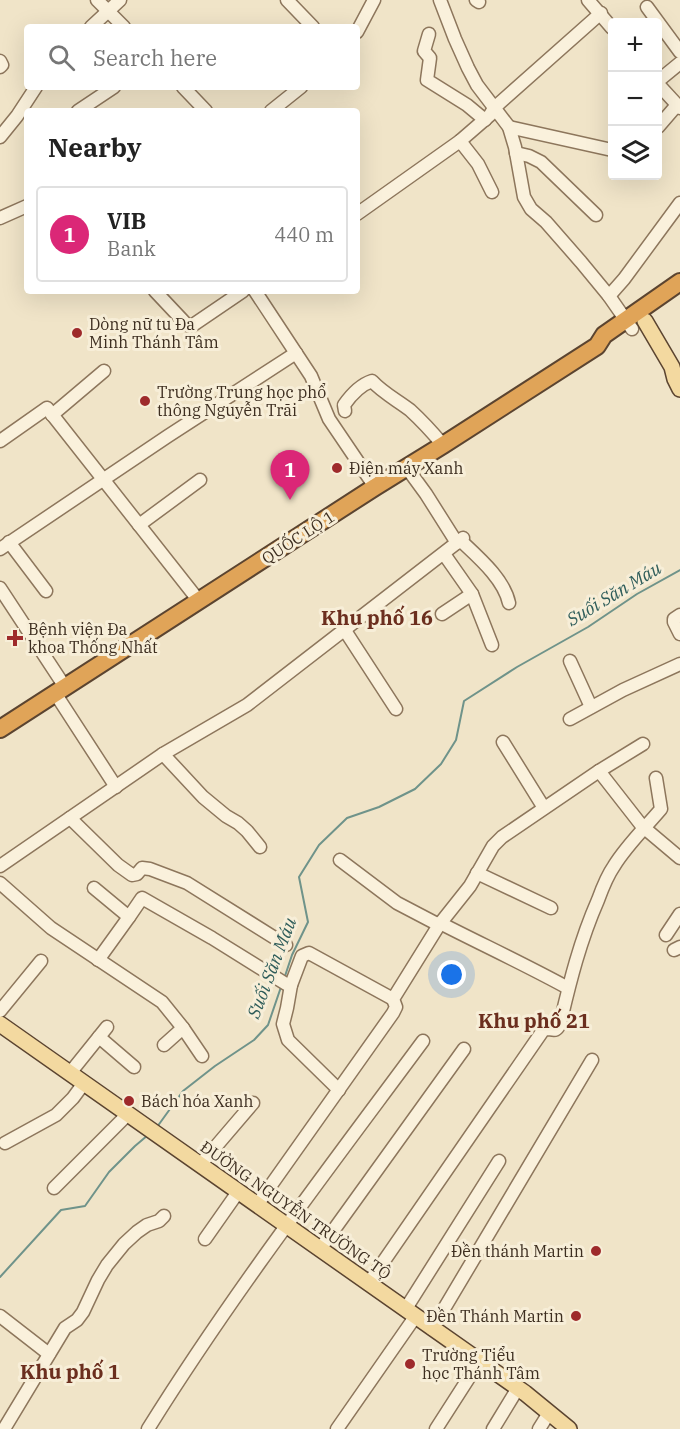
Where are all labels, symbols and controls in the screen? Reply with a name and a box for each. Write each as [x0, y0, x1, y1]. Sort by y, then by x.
map controls [608, 18, 662, 180]
button: + [608, 18, 662, 72]
search box [24, 24, 360, 90]
icon: search [45, 41, 78, 74]
text: Search here [93, 43, 217, 72]
button: − [608, 72, 662, 126]
button: layers [608, 126, 662, 180]
text: Nearby [48, 130, 142, 164]
text: VIB [107, 206, 146, 235]
text: 1 [64, 221, 76, 248]
text: 440 m [274, 221, 334, 248]
text: Bank [107, 235, 156, 262]
place label: Dòng nữ tu Đa Minh Thánh Tâm [89, 314, 219, 352]
marker: Dòng nữ tu Đa Minh Thánh Tâm [70, 326, 84, 340]
place label: Trường Trung học phổ thông Nguyễn Trãi [157, 382, 326, 420]
marker: Trường Trung học phổ thông Nguyễn Trãi [138, 394, 152, 408]
pin: 1 [270, 450, 310, 500]
place label: Điện máy Xanh [349, 458, 463, 478]
marker: Điện máy Xanh [330, 461, 344, 475]
street label: QUỐC LỘ 1 [256, 504, 338, 568]
water label: Suối Săn Máu [561, 556, 666, 631]
district label: Khu phố 16 [321, 604, 433, 631]
place label: Bệnh viện Đa khoa Thống Nhất [28, 619, 158, 657]
marker: Bệnh viện Đa khoa Thống Nhất [6, 629, 24, 647]
water label: Suối Săn Máu [241, 913, 302, 1022]
your location [437, 960, 466, 989]
district label: Khu phố 21 [478, 1007, 590, 1034]
place label: Bách hóa Xanh [141, 1091, 254, 1111]
marker: Bách hóa Xanh [122, 1094, 136, 1108]
street label: ĐƯỜNG NGUYỄN TRƯỜNG TỘ [197, 1135, 396, 1284]
place label: Đền thánh Martin [451, 1241, 584, 1261]
marker: Đền thánh Martin [589, 1244, 603, 1258]
place label: Đền Thánh Martin [426, 1306, 564, 1326]
marker: Đền Thánh Martin [569, 1309, 583, 1323]
place label: Trường Tiểu học Thánh Tâm [422, 1345, 540, 1383]
marker: Trường Tiểu học Thánh Tâm [403, 1357, 417, 1371]
district label: Khu phố 1 [20, 1358, 120, 1385]

